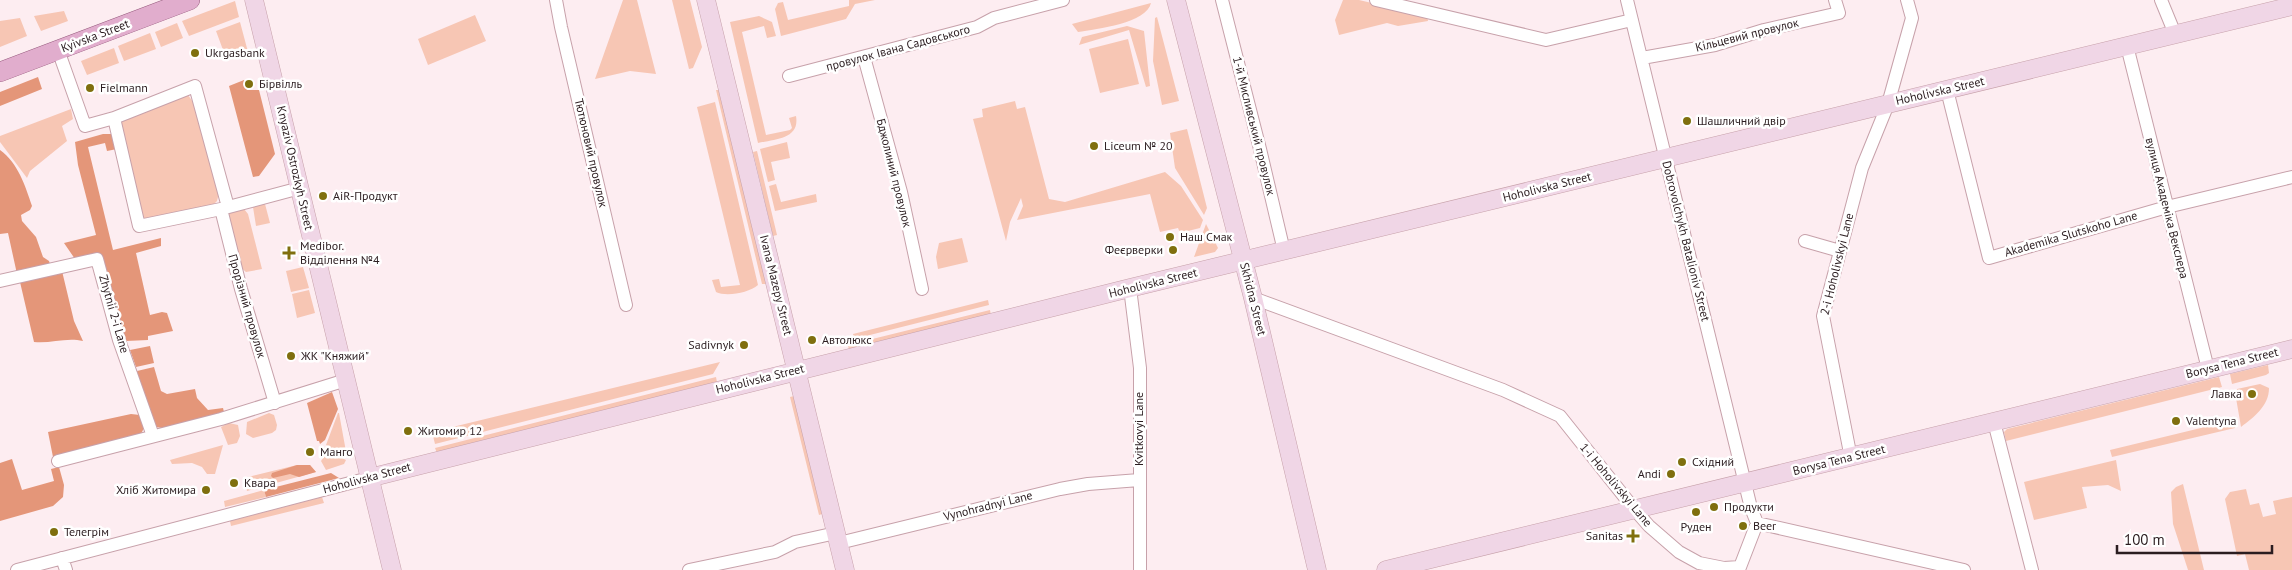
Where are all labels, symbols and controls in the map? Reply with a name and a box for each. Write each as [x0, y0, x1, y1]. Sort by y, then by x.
street label: Кільцевий провулок [1694, 14, 1800, 55]
street label: Kyivska Street [59, 16, 131, 55]
street label: провулок Івана Садовського [824, 21, 972, 74]
place label: Ukrgasbank [205, 45, 265, 60]
marker: Ukrgasbank [189, 47, 201, 59]
street label: 1-й Мисливський провулок [1230, 55, 1279, 197]
street label: Hoholivska Street [1894, 73, 1986, 108]
place label: Бірвілль [259, 76, 303, 91]
marker: Бірвілль [243, 78, 255, 90]
place label: Fielmann [100, 80, 148, 95]
marker: Fielmann [84, 82, 96, 94]
street label: Тютюновий провулок [572, 97, 611, 209]
street label: Knyaziv Ostrozkyh Street [274, 104, 317, 231]
place label: Шашличний двір [1697, 113, 1786, 128]
marker: Шашличний двір [1681, 115, 1693, 127]
street label: Бджолиний провулок [874, 117, 915, 229]
street label: вулиця Академіка Векслера [2143, 136, 2192, 280]
place label: Liceum № 20 [1104, 138, 1173, 153]
marker: Liceum № 20 [1088, 140, 1100, 152]
street label: Dobrovolchykh Batalioniv Street [1659, 159, 1714, 323]
street label: Hoholivska Street [1501, 168, 1593, 205]
place label: AiR-Продукт [333, 188, 398, 203]
marker: AiR-Продукт [317, 190, 329, 202]
street label: Akademika Slutskoho Lane [2003, 207, 2139, 260]
street label: 2-i Hoholivskyi Lane [1817, 211, 1856, 316]
place label: Наш Смак [1180, 229, 1233, 244]
marker: Наш Смак [1164, 231, 1176, 243]
street label: Ivana Mazepy Street [757, 233, 796, 337]
place label: Medibor. Відділення №4 [300, 238, 380, 267]
place label: Феєрверки [1105, 242, 1163, 257]
marker: Феєрверки [1167, 244, 1179, 256]
marker: Medibor. Відділення №4 [282, 246, 296, 260]
street label: Прорізний провулок [225, 252, 270, 360]
street label: Skhidna Street [1237, 261, 1270, 337]
street label: Hoholivska Street [1107, 264, 1199, 301]
street label: Zhytnii 2-i Lane [96, 273, 133, 355]
place label: Автолюкс [822, 332, 872, 347]
marker: Автолюкс [806, 334, 818, 346]
place label: Sadivnyk [688, 337, 734, 352]
marker: Sadivnyk [738, 339, 750, 351]
street label: Borysa Tena Street [2184, 344, 2280, 381]
place label: ЖК "Княжий" [300, 348, 369, 363]
marker: ЖК "Княжий" [285, 350, 297, 362]
street label: Hoholivska Street [714, 360, 806, 397]
place label: Лавка [2210, 386, 2242, 401]
marker: Лавка [2246, 388, 2258, 400]
street label: Kvitkovyi Lane [1131, 392, 1146, 466]
place label: Valentyna [2185, 413, 2237, 428]
marker: Valentyna [2170, 415, 2182, 427]
place label: Житомир 12 [417, 423, 482, 438]
marker: Житомир 12 [402, 425, 414, 437]
street label: 1-i Hoholivskyi Lane [1577, 440, 1656, 530]
street label: Borysa Tena Street [1791, 441, 1887, 478]
place label: Манго [320, 444, 353, 459]
marker: Манго [304, 446, 316, 458]
place label: Східний [1692, 454, 1734, 469]
marker: Східний [1676, 456, 1688, 468]
street label: Hoholivska Street [321, 459, 413, 496]
place label: Andi [1638, 466, 1661, 481]
marker: Andi [1665, 468, 1677, 480]
place label: Квара [244, 475, 276, 490]
marker: Квара [228, 477, 240, 489]
place label: Хліб Житомира [116, 482, 196, 497]
marker: Хліб Житомира [200, 484, 212, 496]
street label: Vynohradnyi Lane [941, 487, 1034, 524]
place label: Продукти [1724, 499, 1774, 514]
marker: Продукти [1708, 501, 1720, 513]
marker: Руден [1690, 506, 1702, 518]
place label: Beer [1753, 518, 1776, 533]
place label: Руден [1680, 519, 1712, 534]
marker: Beer [1737, 520, 1749, 532]
scale bar [2117, 522, 2272, 554]
place label: Телегрім [64, 524, 109, 539]
marker: Телегрім [48, 526, 60, 538]
place label: Sanitas [1586, 528, 1623, 543]
marker: Sanitas [1627, 530, 1639, 542]
text: 100 m [2124, 530, 2165, 549]

